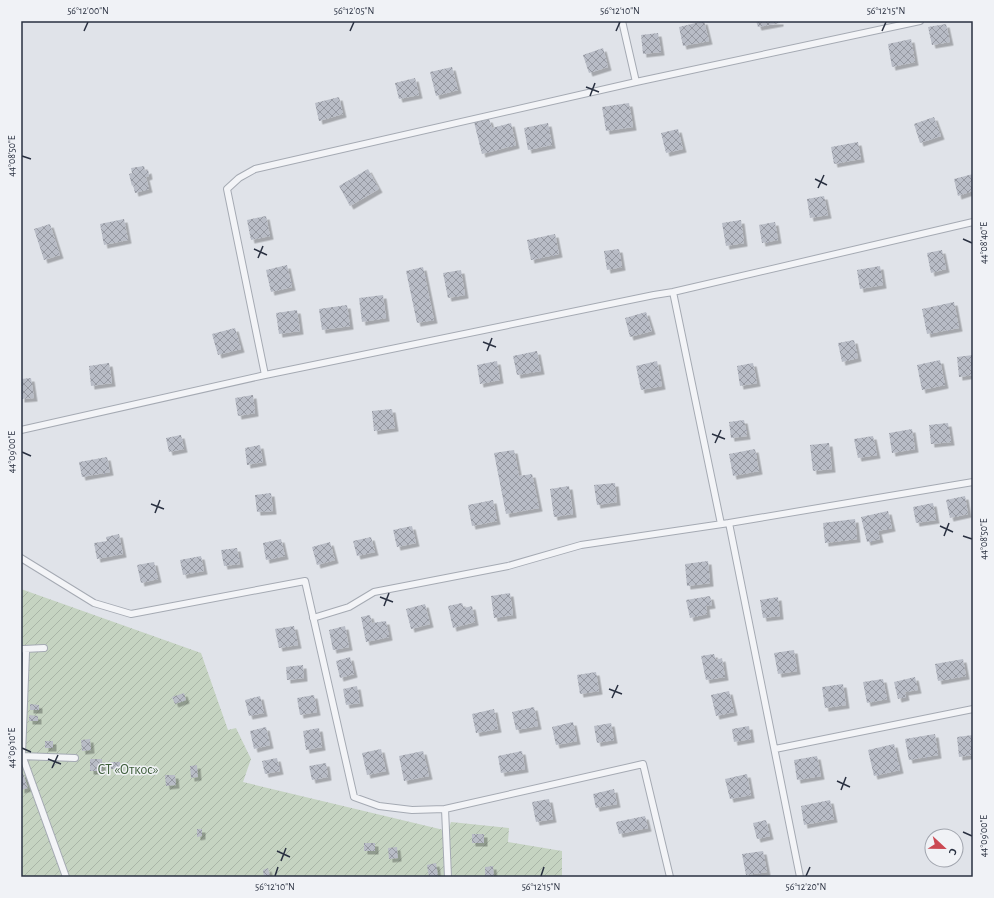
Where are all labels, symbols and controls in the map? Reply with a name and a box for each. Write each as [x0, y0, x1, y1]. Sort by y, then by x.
text: 56°12'00"N [67, 6, 109, 16]
text: 56°12'05"N [334, 6, 374, 16]
text: 56°12'10"N [600, 6, 640, 16]
text: 56°12'15"N [867, 6, 905, 16]
text: 44°08'50"E [7, 135, 17, 177]
text: 44°08'40"E [979, 222, 989, 264]
text: 44°09'00"E [7, 431, 17, 473]
text: 44°08'50"E [979, 518, 989, 560]
text: 44°09'10"E [7, 728, 17, 768]
park label: СТ «Откос» [98, 763, 158, 777]
text: 44°09'00"E [979, 815, 989, 857]
north arrow [924, 828, 964, 868]
text: С [947, 847, 959, 856]
text: 56°12'10"N [255, 882, 295, 892]
text: 56°12'15"N [522, 882, 560, 892]
text: 56°12'20"N [786, 882, 826, 892]

